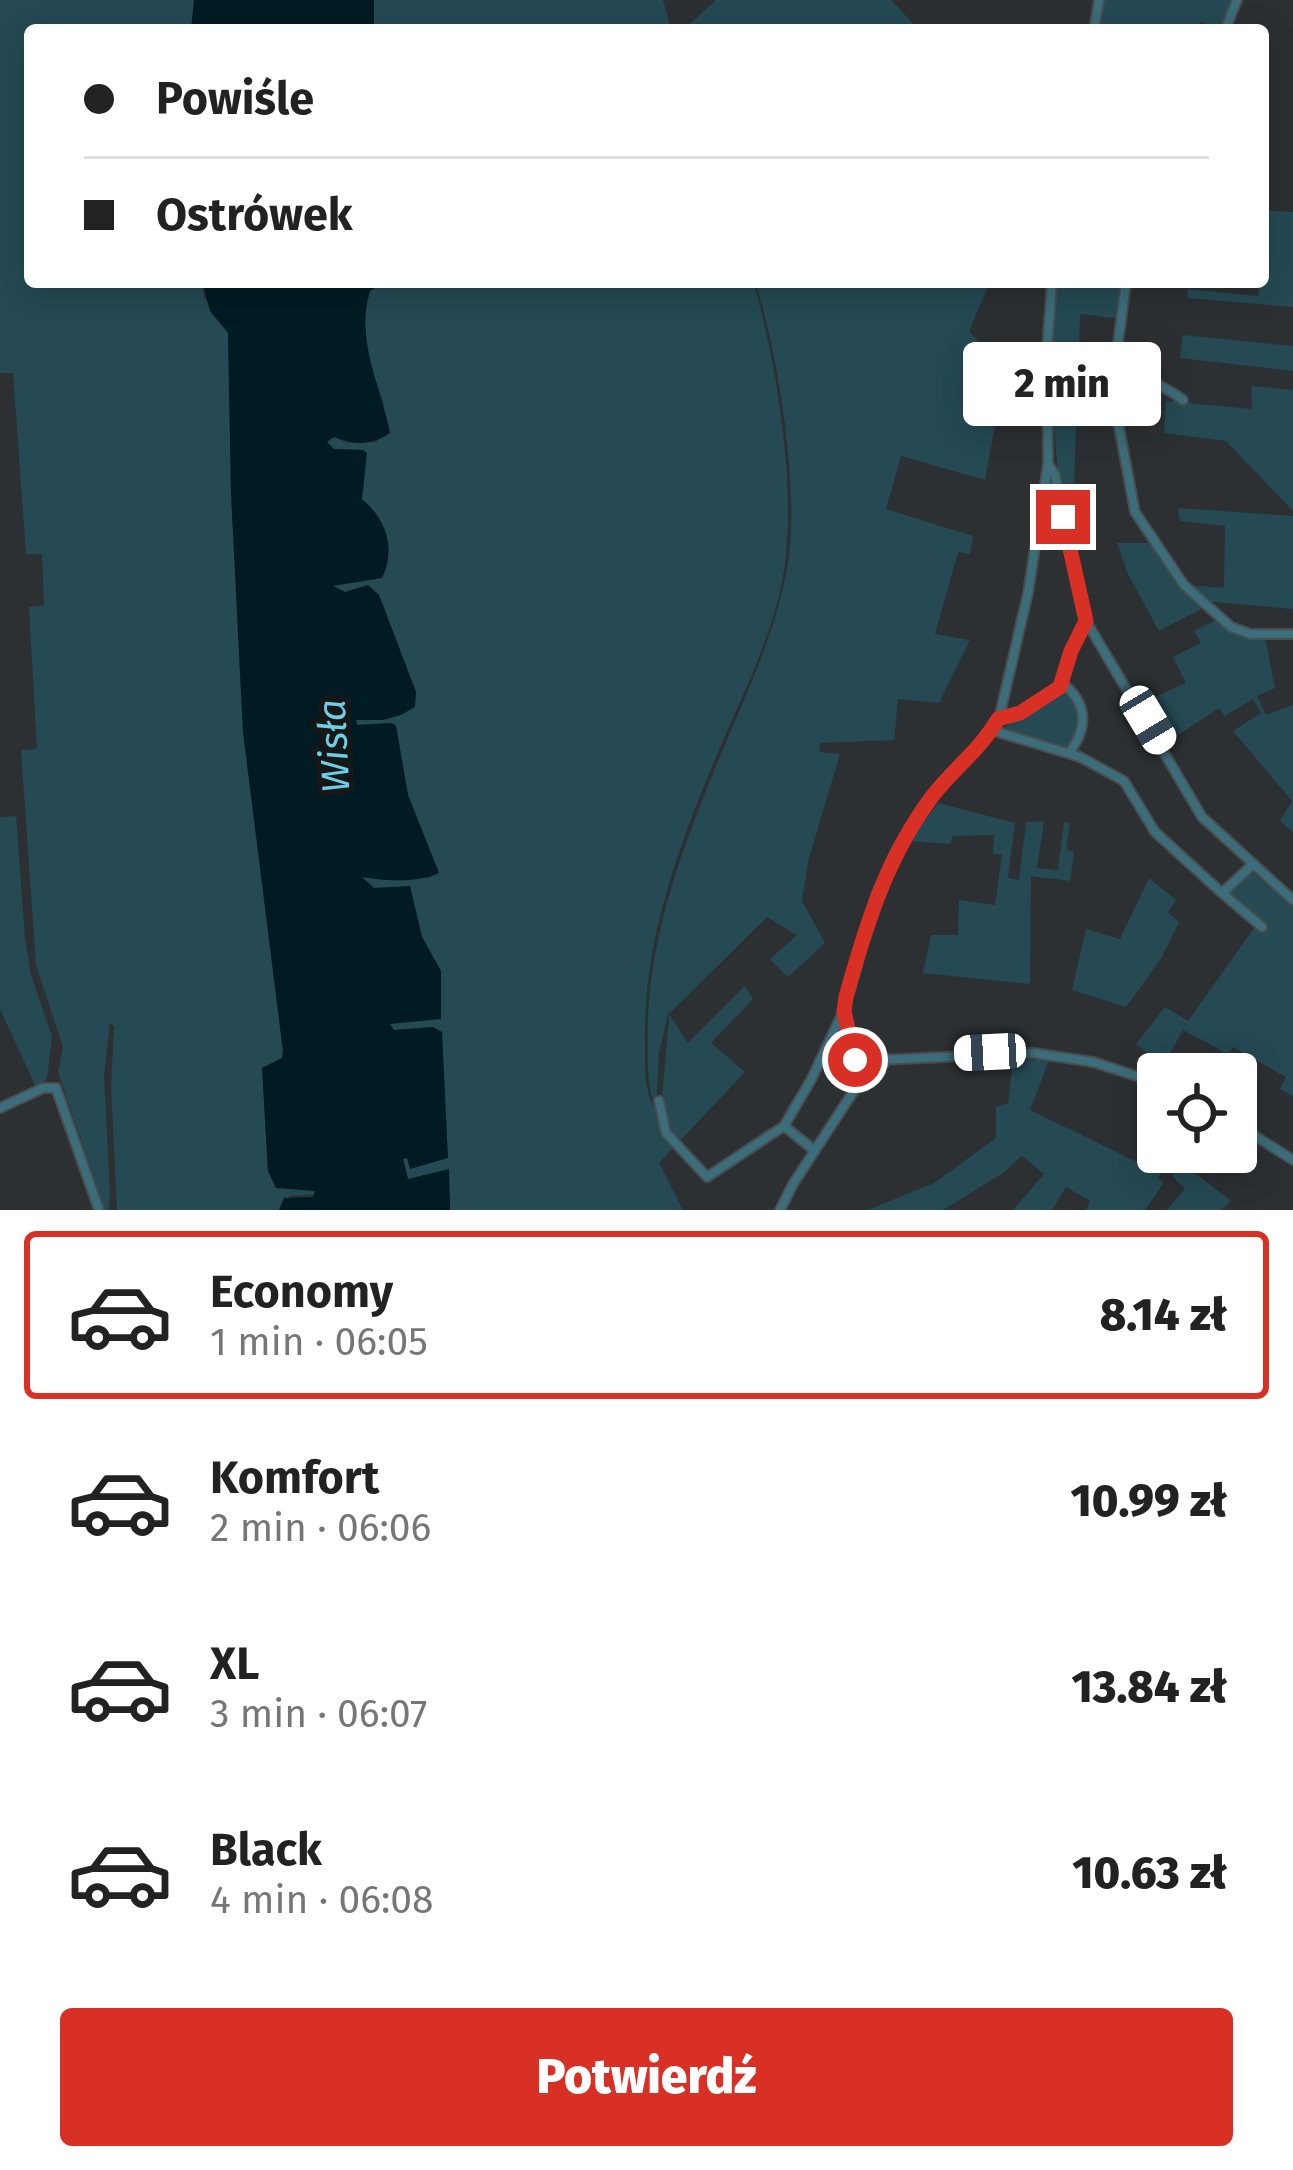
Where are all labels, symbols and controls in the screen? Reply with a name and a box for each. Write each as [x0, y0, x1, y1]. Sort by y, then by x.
text: Powiśle [156, 72, 314, 126]
text: Ostrówek [156, 188, 353, 242]
callout: 2 min [964, 343, 1162, 427]
text: 2 min [1014, 361, 1110, 407]
route end [1036, 490, 1090, 544]
car [1114, 680, 1182, 760]
water label: Wisła [309, 698, 359, 794]
car [953, 1032, 1027, 1072]
route start [828, 1033, 882, 1087]
map controls [1137, 1053, 1257, 1173]
button: locate [1137, 1053, 1257, 1173]
icon: car [66, 1261, 174, 1369]
text: Economy [210, 1265, 393, 1319]
text: 8.14 zł [1100, 1288, 1227, 1342]
text: 1 min · 06:05 [210, 1319, 428, 1365]
icon: car [66, 1447, 174, 1555]
text: Komfort [210, 1451, 379, 1505]
text: 10.99 zł [1070, 1474, 1227, 1528]
text: 2 min · 06:06 [210, 1505, 431, 1551]
icon: car [66, 1633, 174, 1741]
text: XL [210, 1637, 259, 1691]
text: 13.84 zł [1072, 1660, 1227, 1714]
text: 3 min · 06:07 [210, 1691, 427, 1737]
icon: car [66, 1819, 174, 1927]
text: Black [210, 1823, 322, 1877]
text: 10.63 zł [1072, 1846, 1227, 1900]
text: 4 min · 06:08 [210, 1877, 434, 1923]
button: Potwierdź [60, 2008, 1233, 2146]

